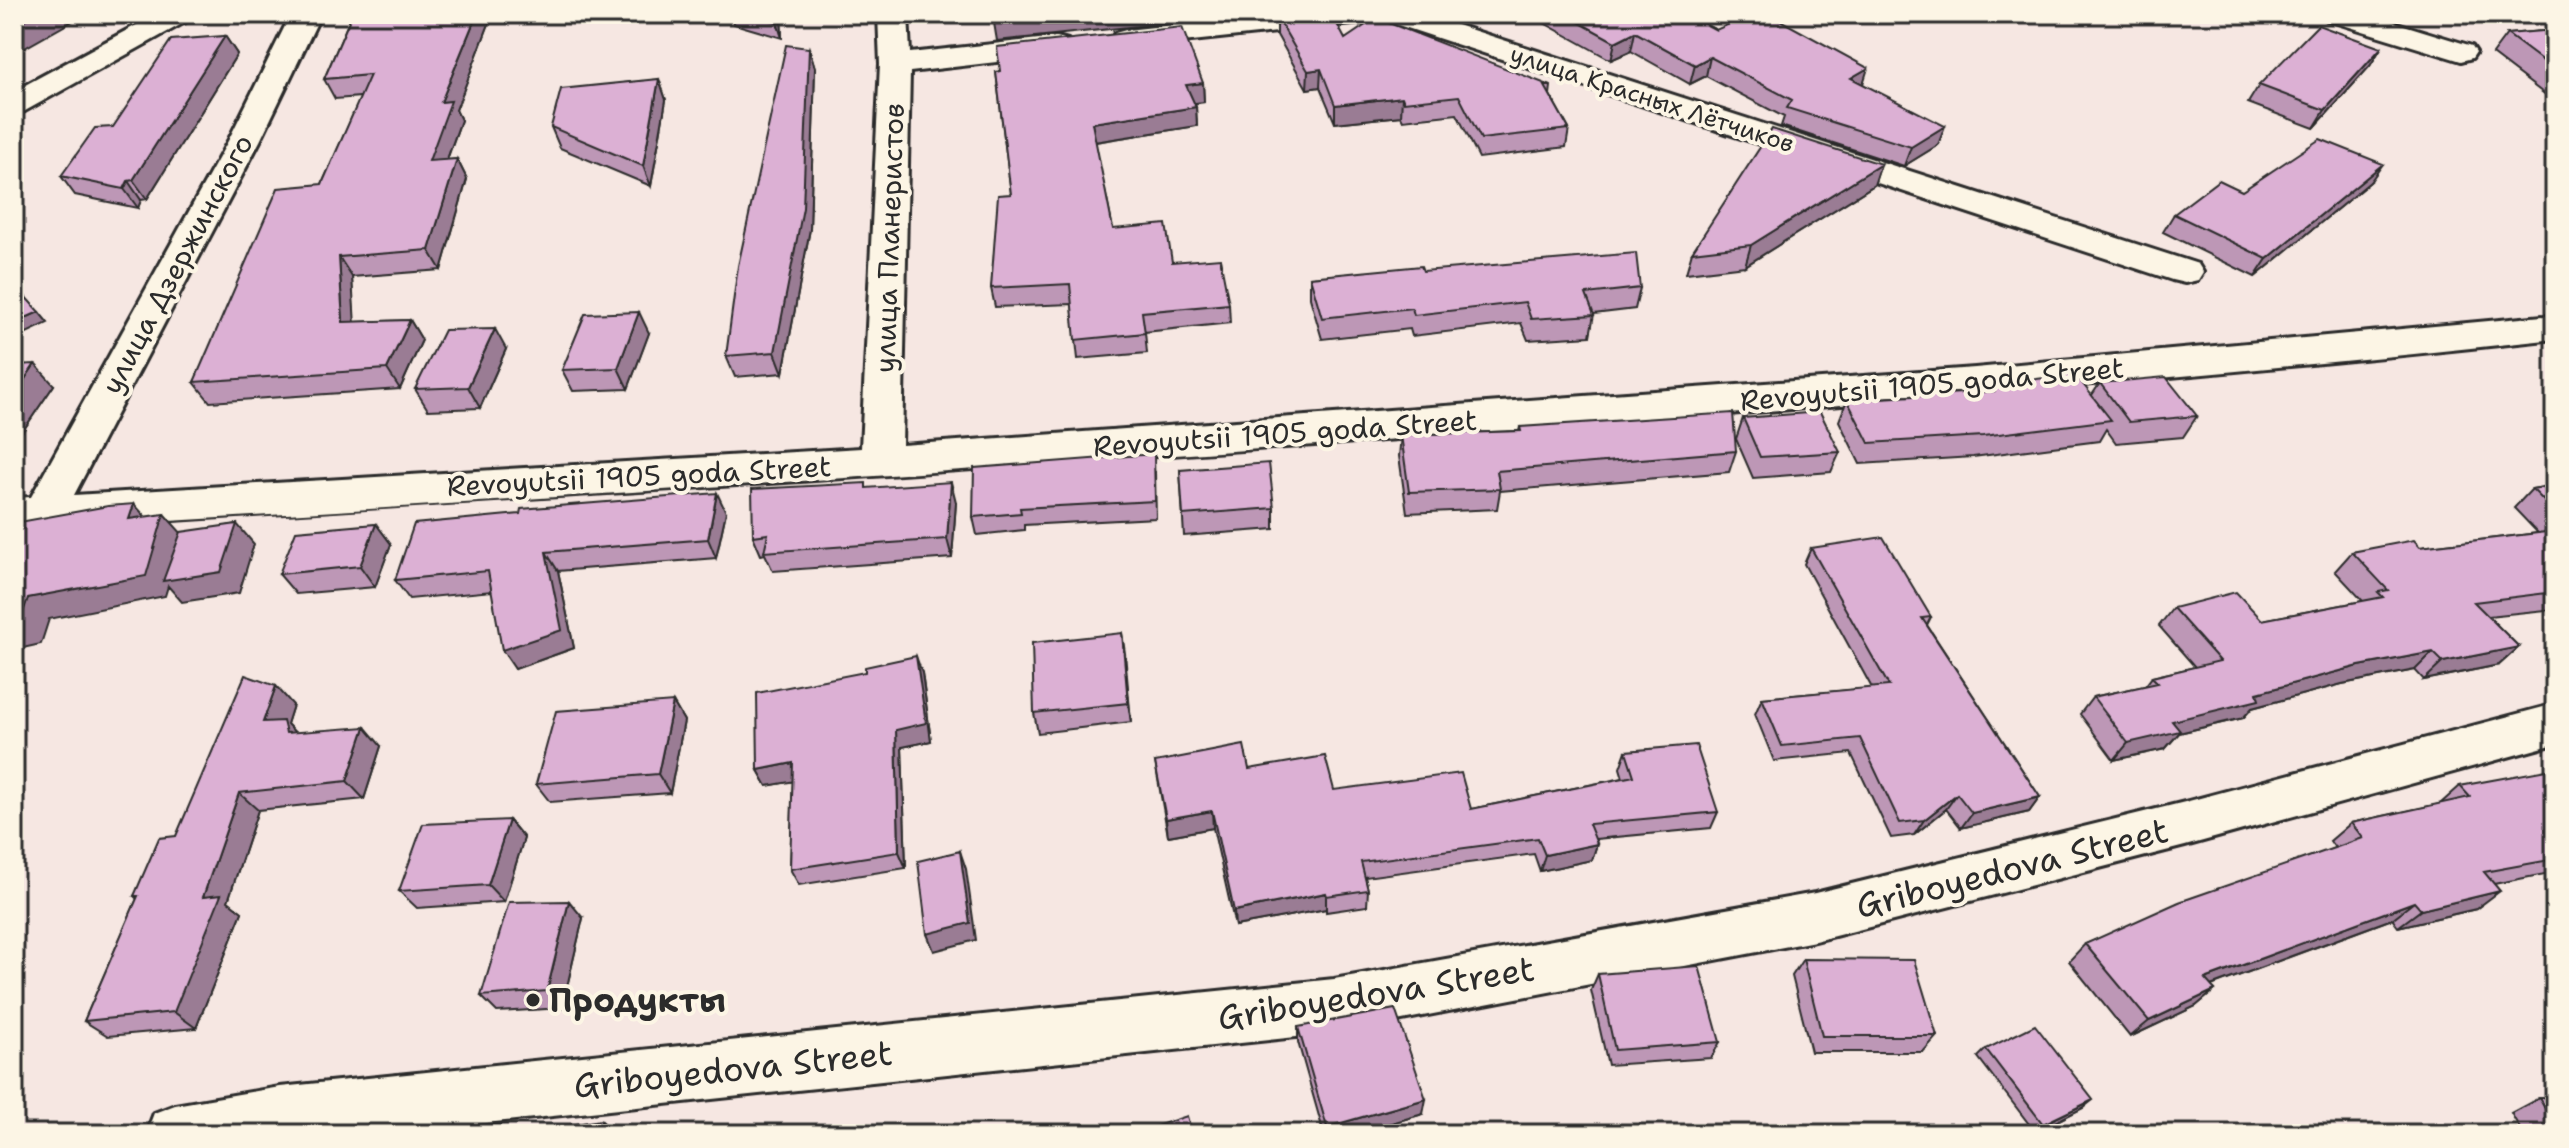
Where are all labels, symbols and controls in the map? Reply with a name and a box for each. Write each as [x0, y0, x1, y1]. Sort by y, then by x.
street label: улица Красных Лётчиков [1506, 38, 1798, 160]
street label: улица Планеристов [865, 102, 913, 374]
street label: улица Дзержинского [92, 128, 262, 400]
street label: Revoyutsii 1905 goda Street [1739, 348, 2125, 420]
street label: Revoyutsii 1905 goda Street [1092, 401, 1478, 465]
street label: Revoyutsii 1905 goda Street [446, 447, 832, 505]
street label: Griboyedova Street [1851, 807, 2173, 929]
street label: Griboyedova Street [1214, 945, 1538, 1041]
place label: Продукты [549, 977, 726, 1023]
marker: Продукты [524, 991, 542, 1009]
street label: Griboyedova Street [571, 1029, 895, 1109]

